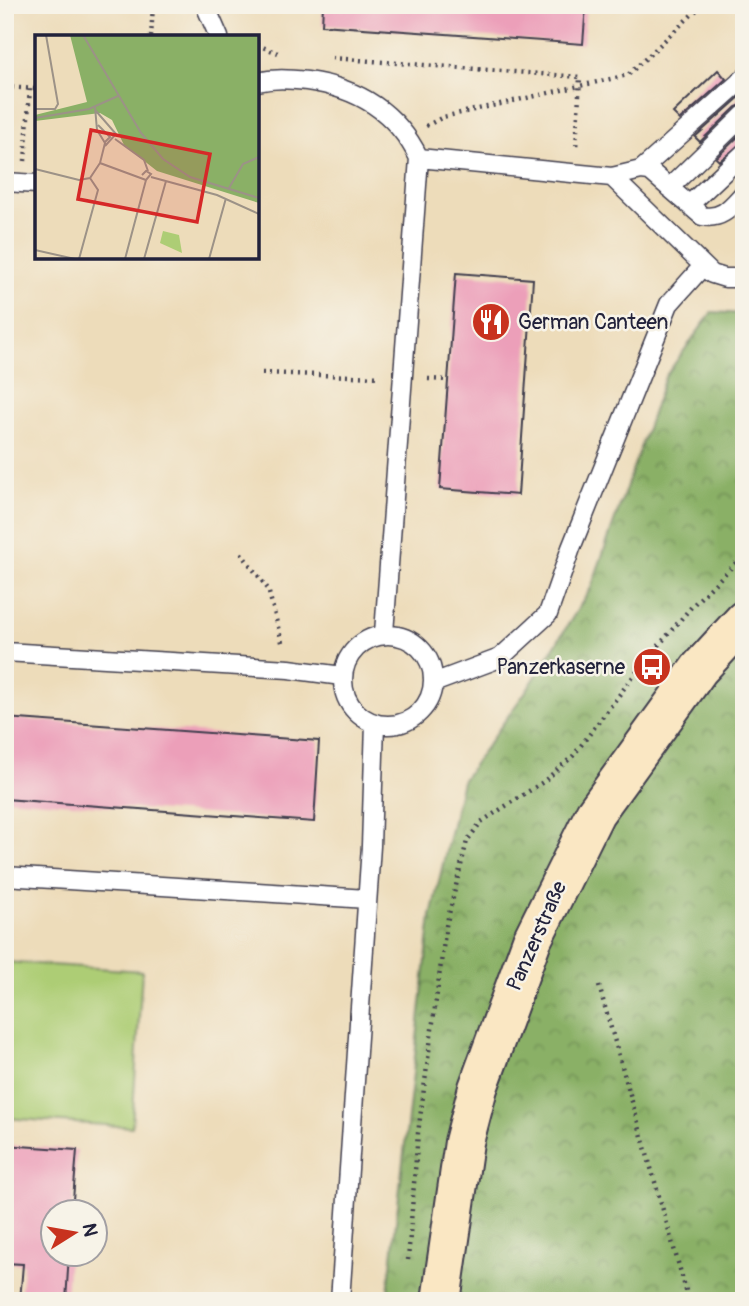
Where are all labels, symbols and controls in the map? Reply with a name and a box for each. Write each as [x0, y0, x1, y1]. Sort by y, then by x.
inset map [35, 35, 259, 259]
restaurant icon: German Canteen [470, 301, 512, 343]
place label: German Canteen [518, 309, 668, 336]
bus stop icon: Panzerkaserne [631, 646, 673, 688]
place label: Panzerkaserne [496, 654, 626, 681]
street label: Panzerstraße [501, 876, 573, 995]
north arrow [38, 1198, 108, 1268]
text: N [77, 1221, 103, 1239]

